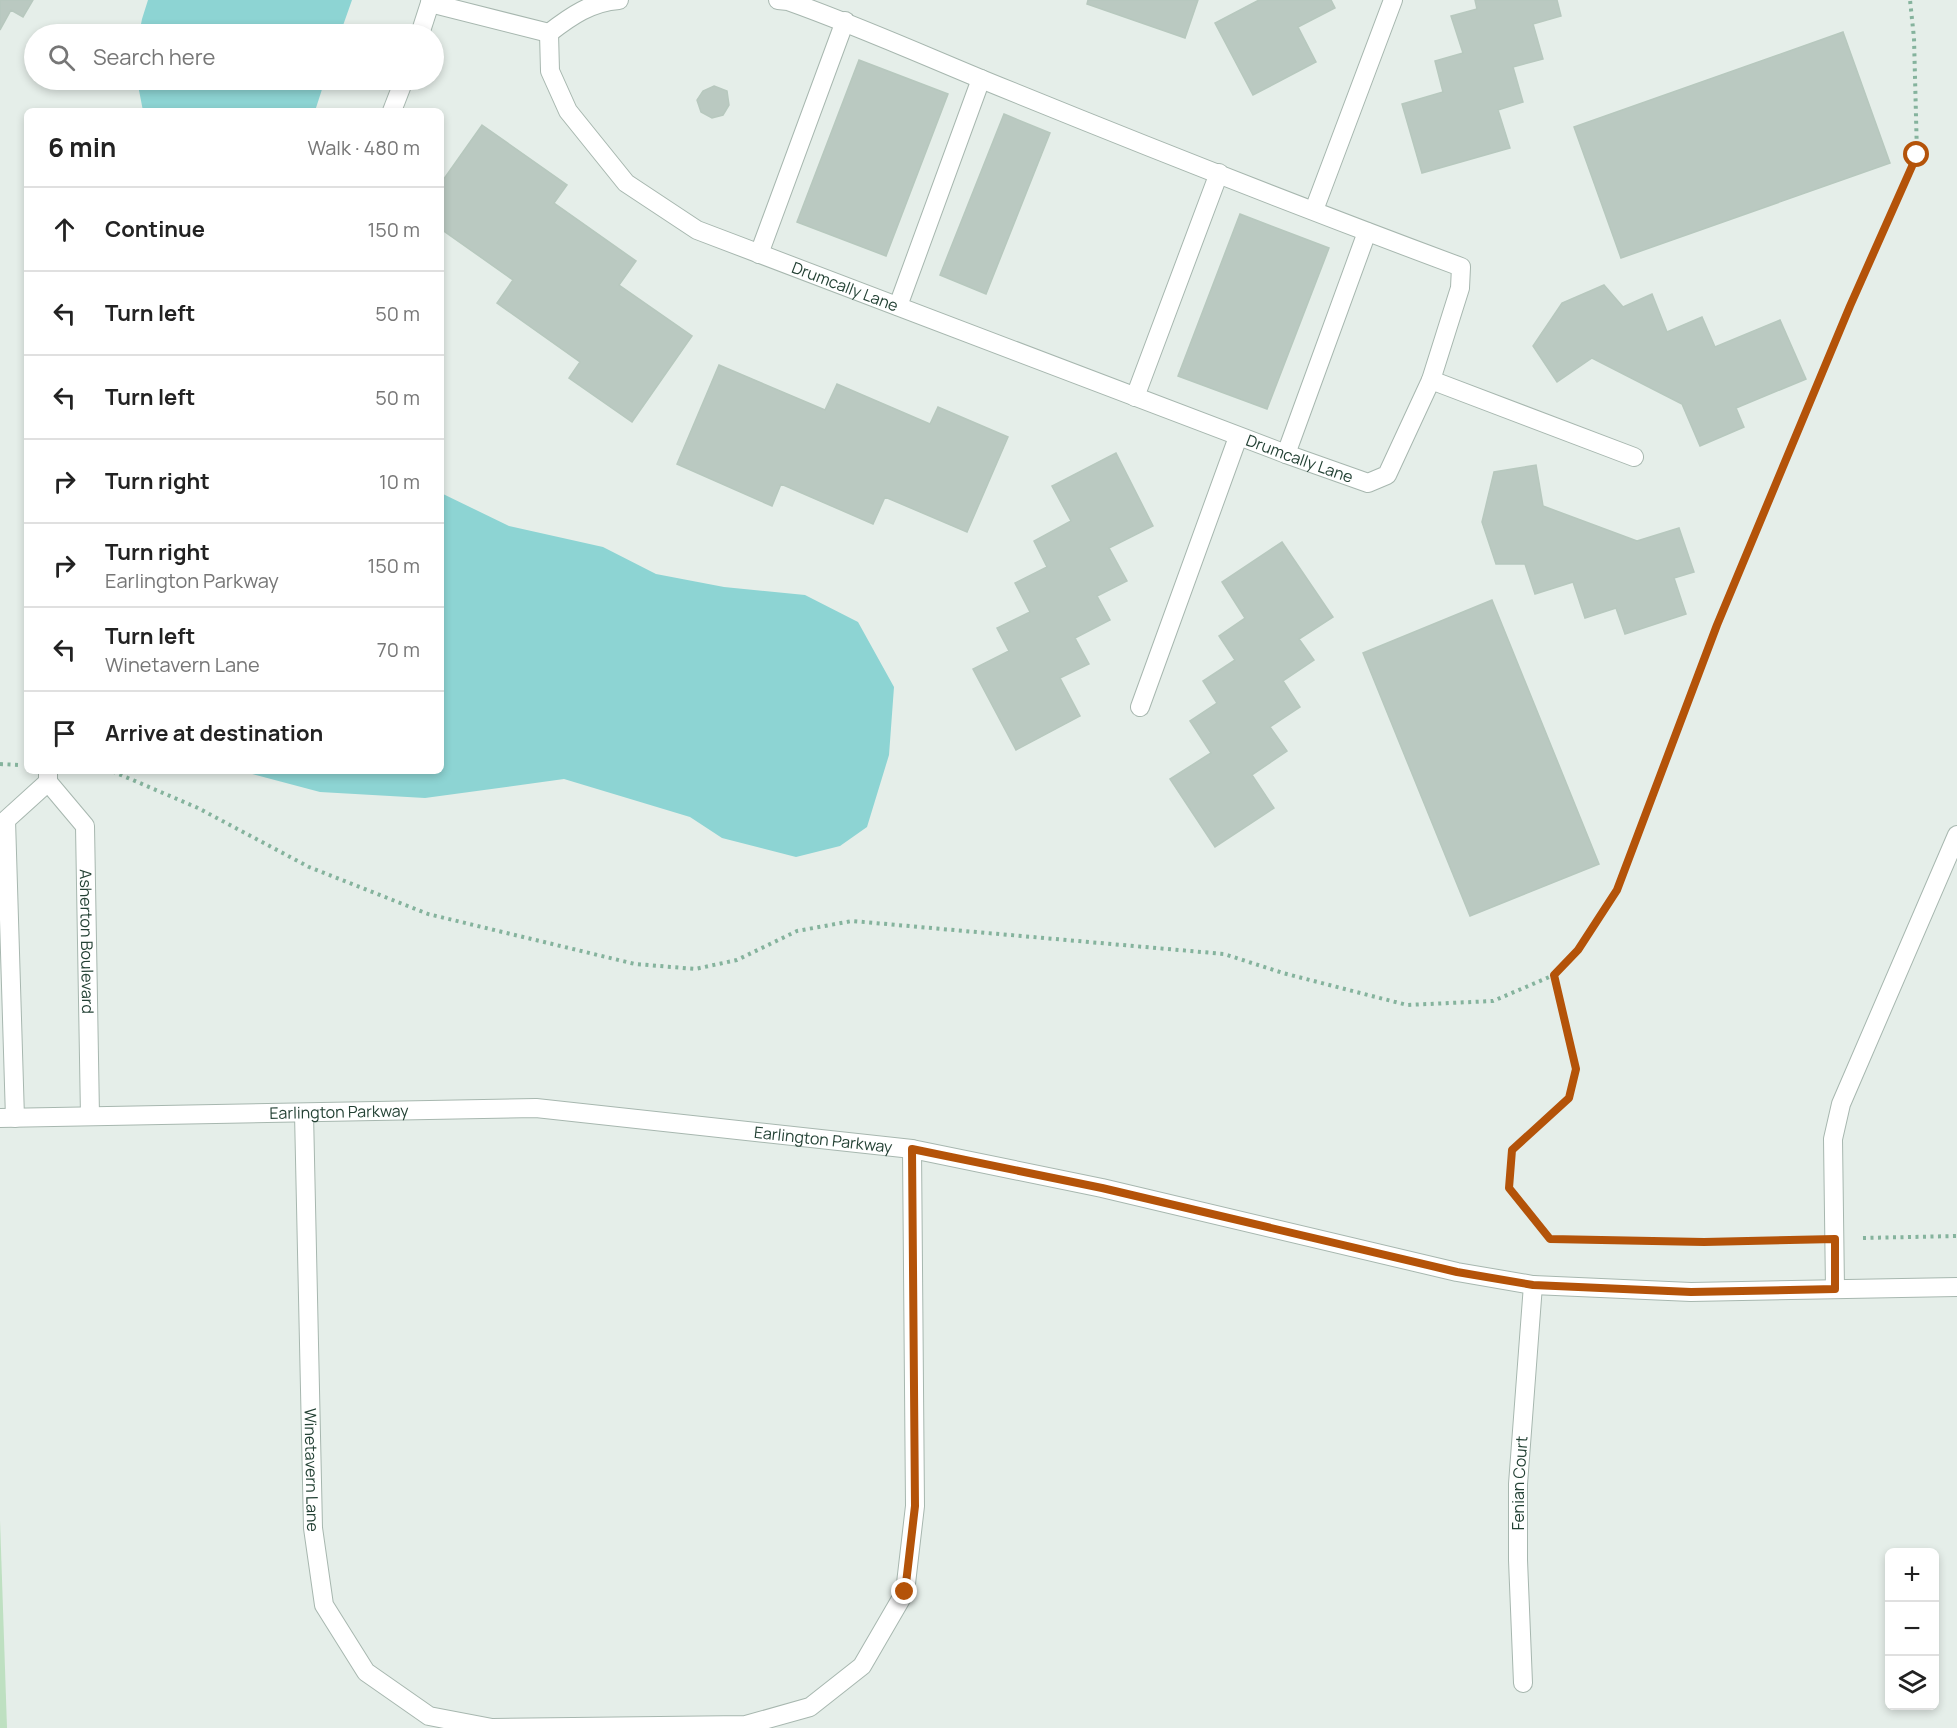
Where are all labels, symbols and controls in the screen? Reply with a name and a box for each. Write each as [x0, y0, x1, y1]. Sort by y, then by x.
search box [24, 24, 444, 90]
icon: search [45, 41, 78, 74]
text: Search here [93, 42, 215, 72]
text: 6 min [48, 129, 116, 165]
text: Walk · 480 m [307, 134, 420, 161]
route start [1903, 141, 1929, 167]
icon: ahead [48, 213, 81, 246]
text: Continue [105, 214, 205, 244]
text: 150 m [367, 216, 420, 243]
street label: Drumcally Lane [789, 256, 902, 317]
icon: left [48, 297, 81, 330]
text: Turn left [105, 298, 195, 328]
text: 50 m [375, 300, 420, 327]
icon: left [48, 381, 81, 414]
text: Turn left [105, 382, 195, 412]
text: 50 m [375, 384, 420, 411]
street label: Drumcally Lane [1243, 429, 1356, 488]
icon: right [48, 465, 81, 498]
text: Turn right [105, 466, 210, 496]
text: 10 m [379, 468, 420, 495]
text: Turn right [105, 537, 210, 567]
icon: right [48, 549, 81, 582]
text: 150 m [367, 552, 420, 579]
text: Earlington Parkway [105, 567, 279, 594]
text: Turn left [105, 621, 195, 651]
icon: left [48, 633, 81, 666]
text: 70 m [377, 636, 420, 663]
text: Winetavern Lane [105, 651, 260, 678]
icon: arrive [48, 717, 81, 750]
text: Arrive at destination [105, 718, 323, 748]
street label: Asherton Boulevard [75, 869, 99, 1014]
street label: Earlington Parkway [269, 1099, 409, 1124]
street label: Earlington Parkway [753, 1121, 894, 1158]
street label: Winetavern Lane [299, 1408, 324, 1532]
street label: Fenian Court [1507, 1435, 1533, 1530]
map controls [1885, 1548, 1939, 1710]
button: + [1885, 1548, 1939, 1602]
route end [891, 1578, 917, 1604]
button: − [1885, 1602, 1939, 1656]
button: layers [1885, 1656, 1939, 1710]

